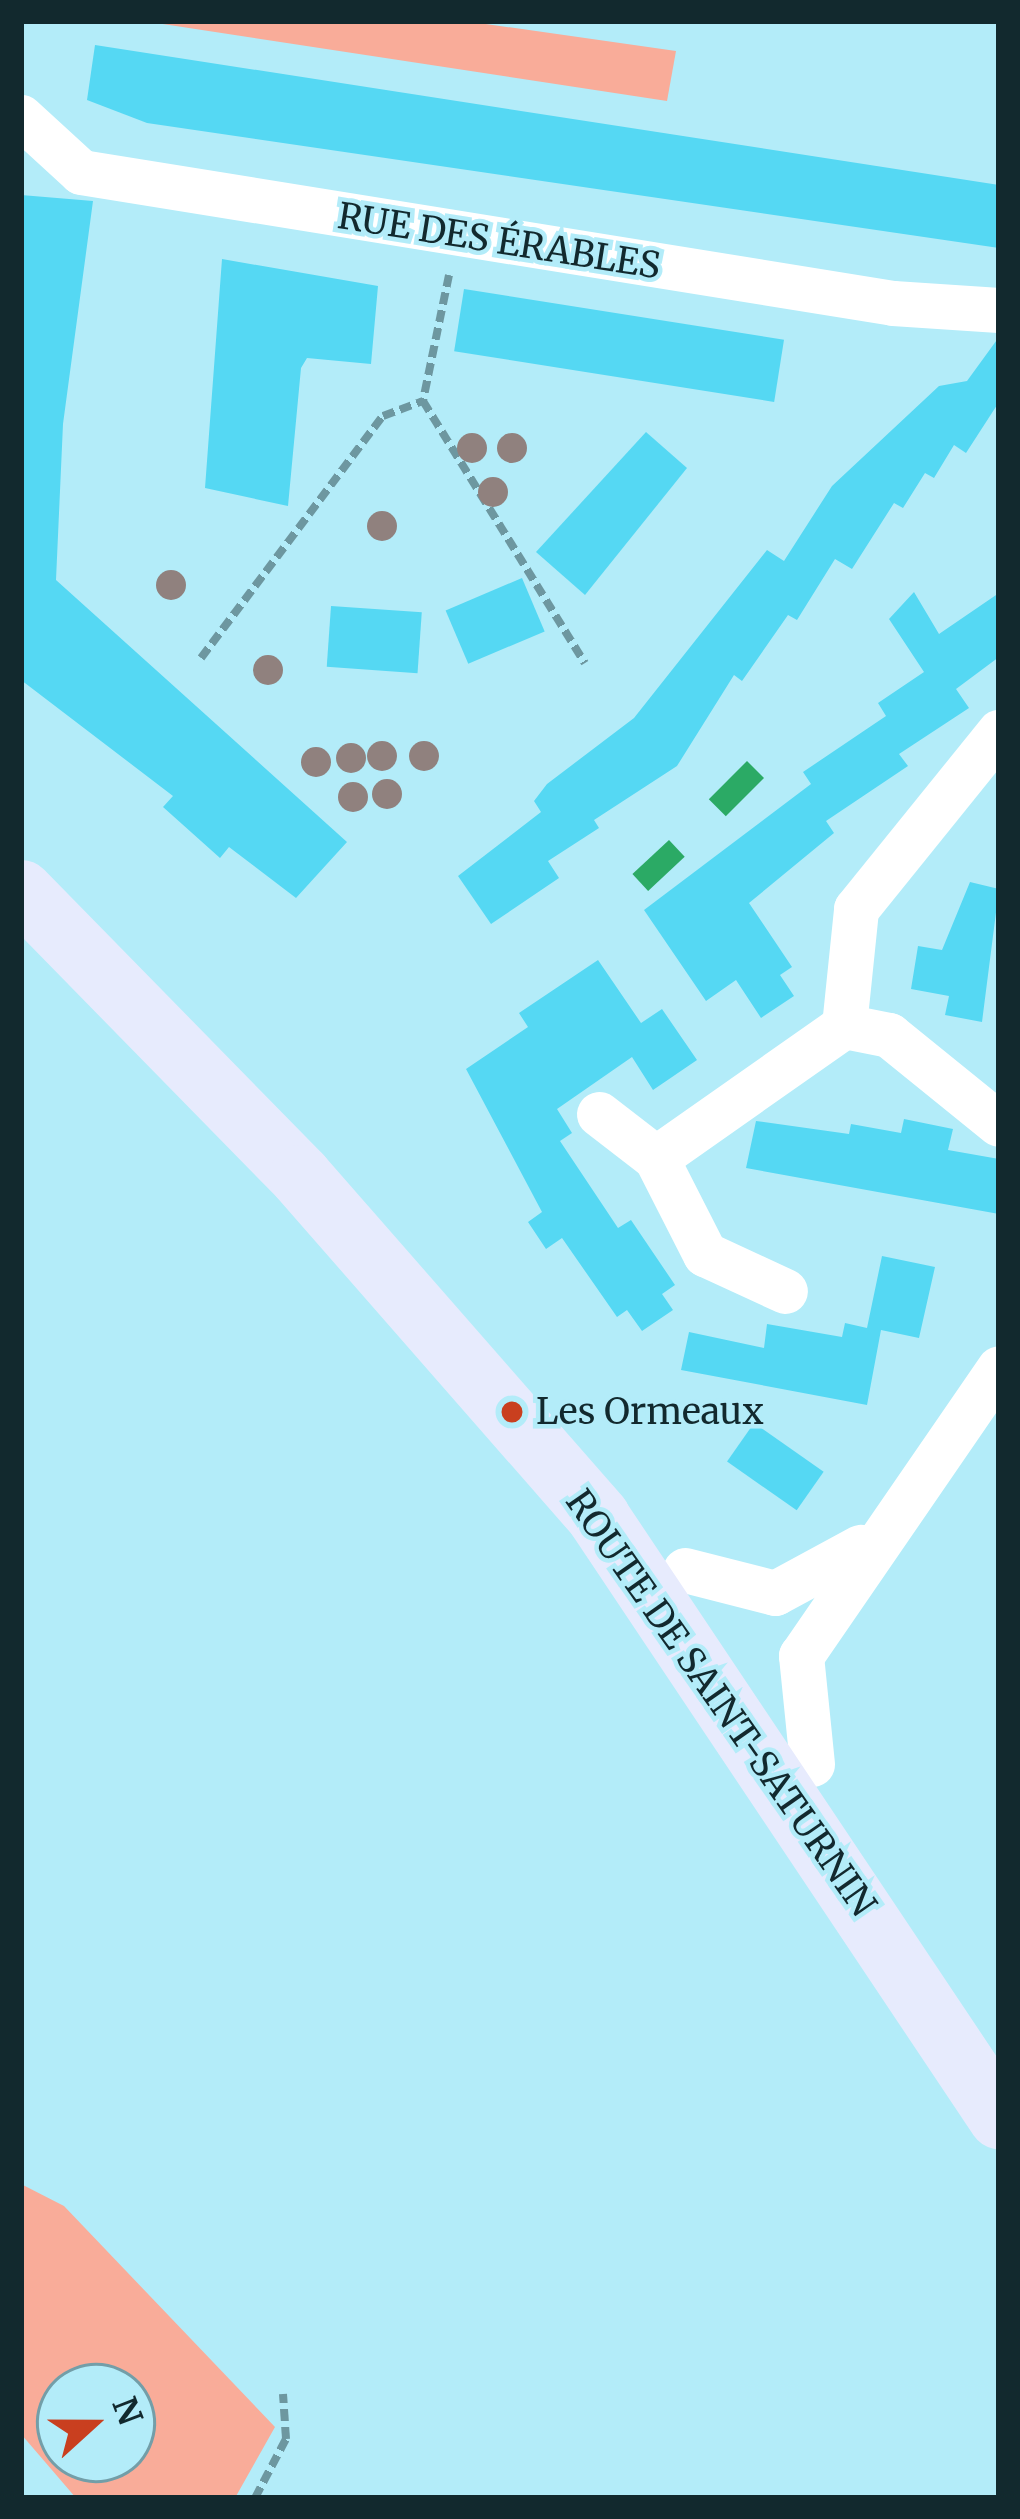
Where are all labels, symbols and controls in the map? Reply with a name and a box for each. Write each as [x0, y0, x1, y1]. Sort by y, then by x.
street label: RUE DES ÉRABLES [335, 194, 663, 288]
place label: Les Ormeaux [536, 1390, 764, 1434]
marker: Les Ormeaux [499, 1399, 525, 1425]
street label: ROUTE DE SAINT-SATURNIN [557, 1482, 885, 1924]
north arrow [36, 2363, 156, 2483]
text: N [103, 2391, 151, 2431]

